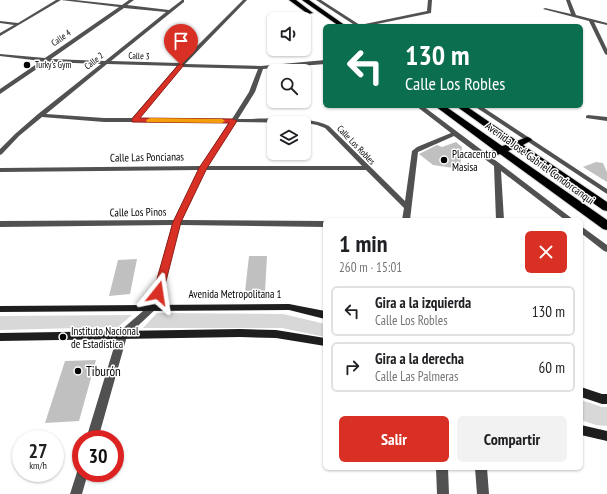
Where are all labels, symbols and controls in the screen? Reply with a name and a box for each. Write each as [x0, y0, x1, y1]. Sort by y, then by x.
map controls [267, 12, 311, 160]
button: sound [267, 12, 311, 56]
pin [164, 24, 198, 65]
street label: Calle 4 [49, 27, 73, 48]
icon: arrive [170, 30, 192, 52]
text: 130 m [405, 36, 469, 73]
icon: left [339, 40, 391, 92]
street label: Calle 2 [82, 50, 105, 72]
street label: Calle 3 [128, 50, 150, 61]
place label: Turky's Gym [35, 59, 71, 70]
marker: Turky's Gym [22, 60, 32, 70]
button: search [267, 64, 311, 108]
text: Calle Los Robles [405, 72, 505, 95]
button: layers [267, 116, 311, 160]
street label: Avenida José Gabriel Condorcanqui [483, 119, 597, 207]
street label: Calle Los Robles [335, 123, 378, 167]
place label: Placacentro Masisa [452, 147, 496, 174]
street label: Calle Las Poncianas [110, 149, 184, 165]
marker: Placacentro Masisa [439, 155, 449, 165]
street label: Calle Los Pinos [109, 205, 167, 219]
text: 1 min [339, 228, 387, 259]
button: close [525, 231, 567, 273]
text: 260 m · 15:01 [339, 259, 402, 276]
position arrow [137, 272, 179, 314]
street label: Avenida Metropolitana 1 [188, 287, 282, 301]
text: Gira a la izquierda [375, 293, 471, 312]
icon: left [341, 300, 363, 322]
text: 130 m [532, 302, 565, 321]
text: Calle Los Robles [375, 312, 448, 329]
place label: Instituto Nacional de Estadística [71, 324, 139, 351]
marker: Instituto Nacional de Estadística [58, 332, 68, 342]
text: Gira a la derecha [375, 349, 464, 368]
icon: right [341, 356, 363, 378]
text: 60 m [539, 358, 565, 377]
place label: Tiburón [86, 363, 121, 380]
marker: Tiburón [73, 366, 83, 376]
text: Calle Las Palmeras [375, 368, 458, 385]
button: Salir [339, 416, 449, 462]
button: Compartir [457, 416, 567, 462]
speed limit sign: 30 [72, 430, 124, 482]
text: 27 [28, 438, 48, 464]
text: km/h [29, 459, 47, 472]

